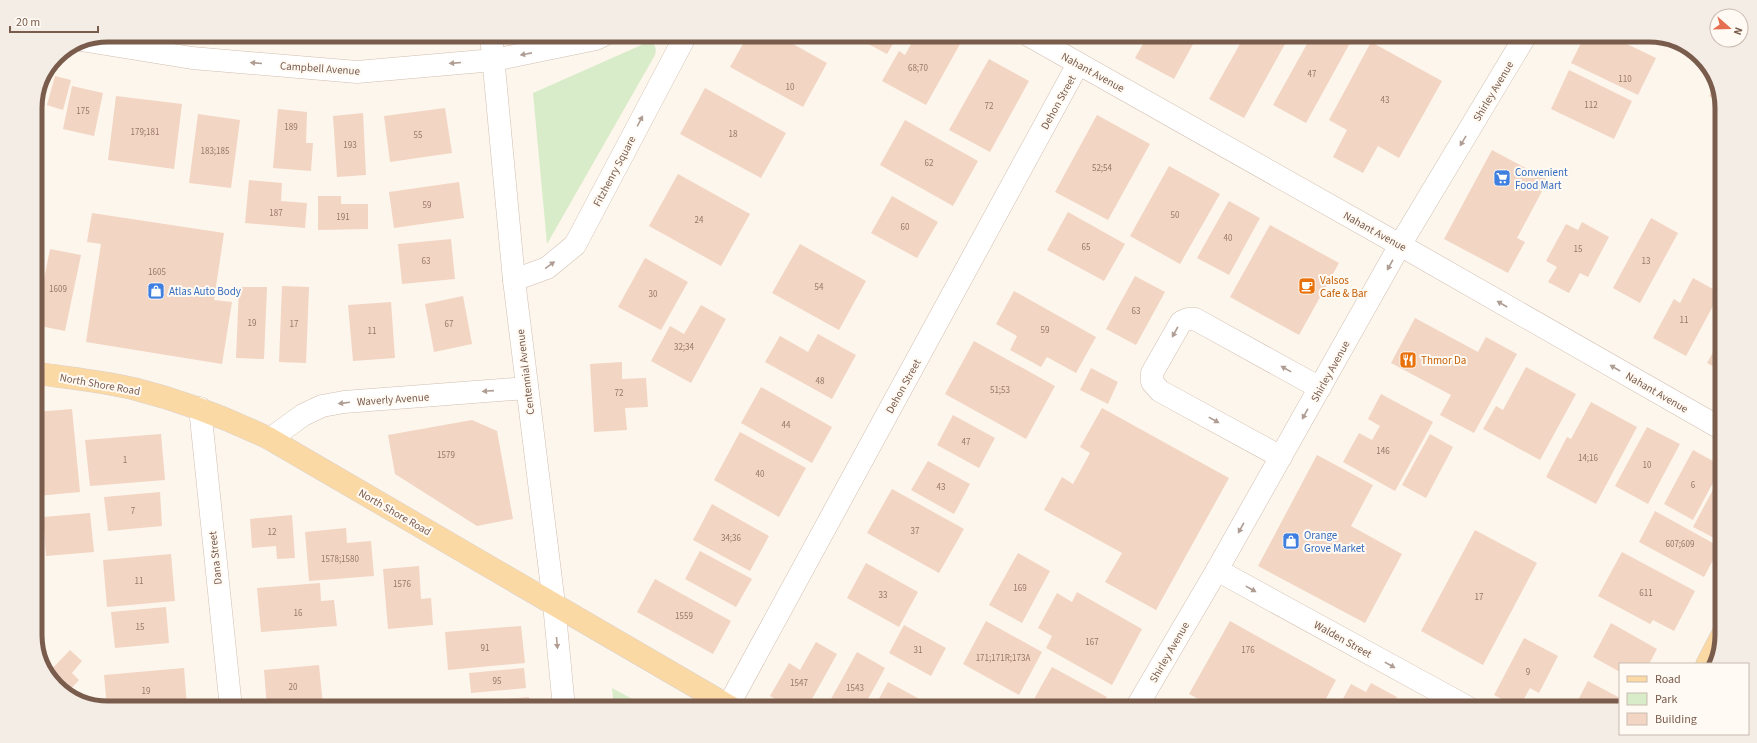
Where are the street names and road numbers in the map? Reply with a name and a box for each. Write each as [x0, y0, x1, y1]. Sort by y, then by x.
street label: Nahant Avenue [1058, 49, 1127, 96]
street label: Campbell Avenue [279, 58, 361, 79]
street label: Shirley Avenue [1470, 58, 1518, 124]
street label: Dehon Street [1037, 72, 1080, 132]
street label: Fitzhenry Square [589, 133, 640, 209]
street label: Nahant Avenue [1340, 208, 1409, 255]
street label: Centennial Avenue [513, 328, 538, 416]
street label: Shirley Avenue [1307, 337, 1354, 405]
street label: Dehon Street [882, 356, 925, 416]
street label: Nahant Avenue [1623, 368, 1691, 417]
street label: North Shore Road [58, 370, 141, 399]
street label: Waverly Avenue [356, 389, 430, 410]
street label: North Shore Road [356, 486, 434, 539]
street label: Dana Street [205, 530, 226, 585]
street label: Walden Street [1311, 617, 1375, 662]
street label: Shirley Avenue [1146, 619, 1193, 685]

